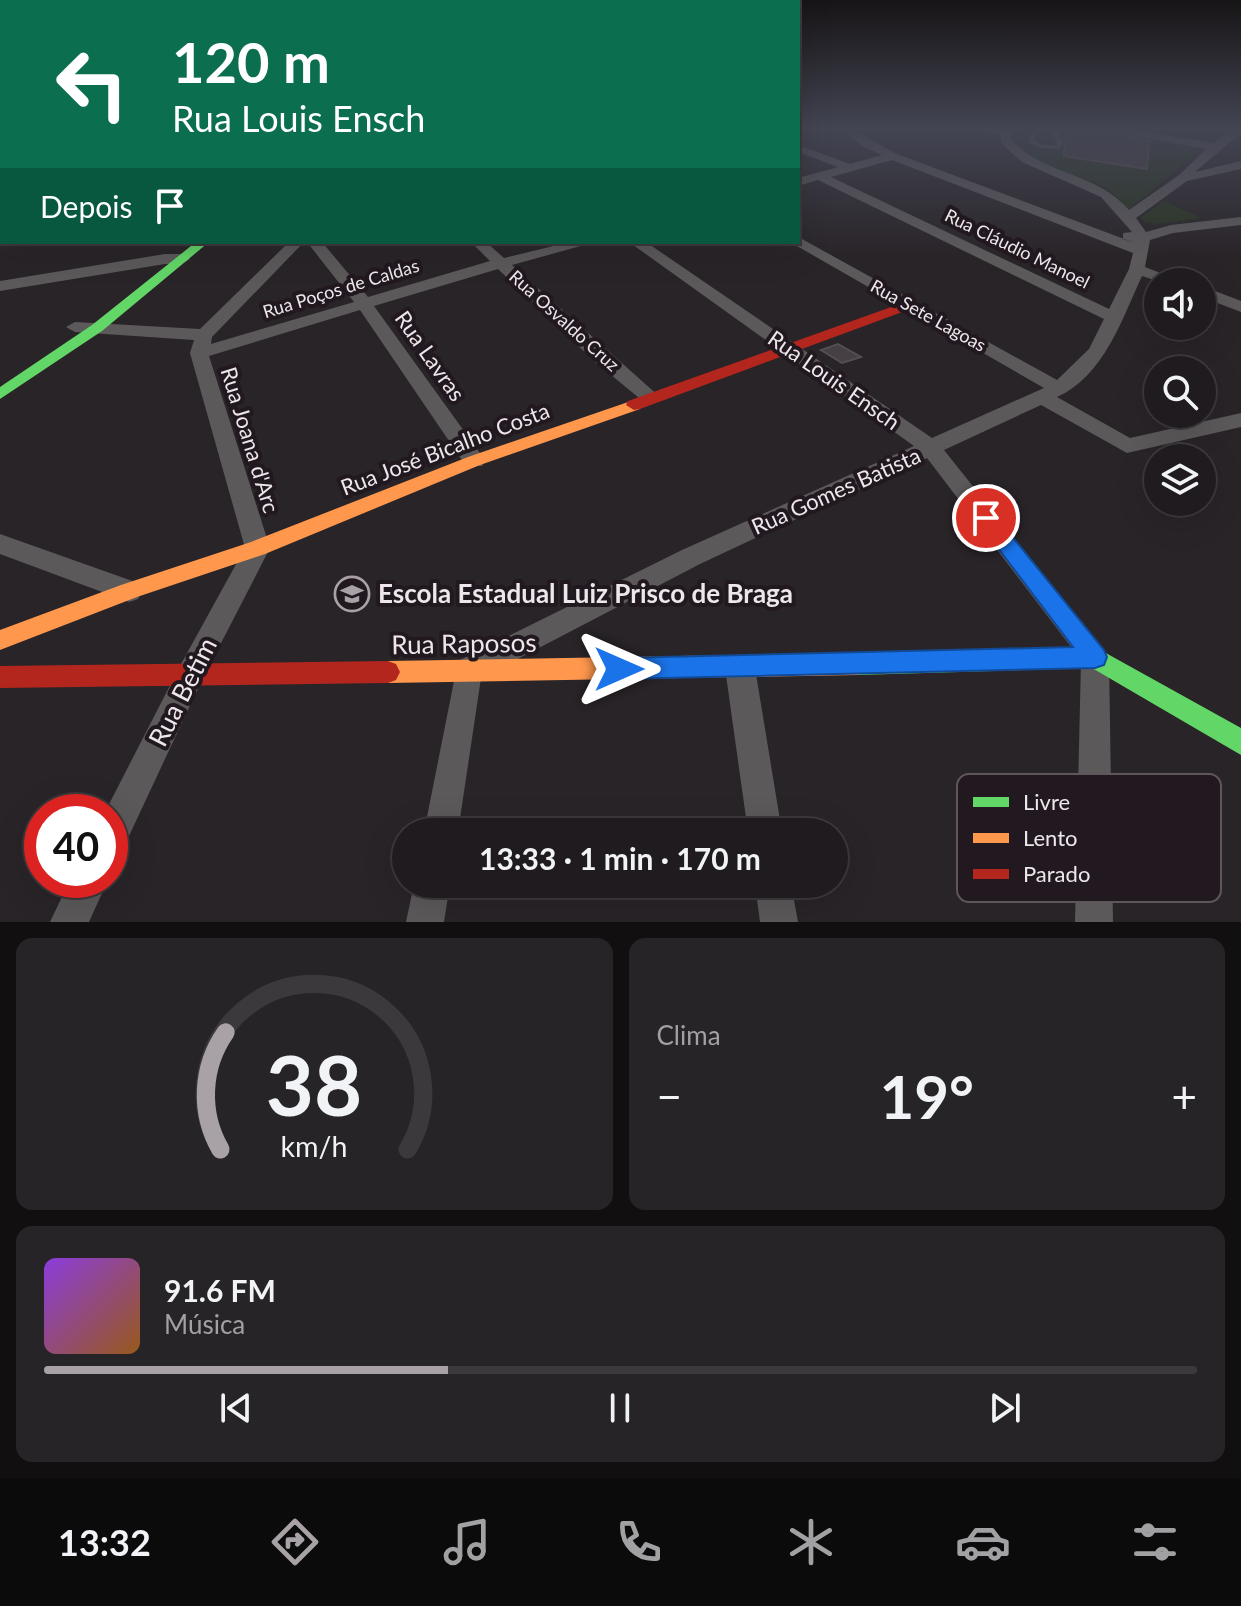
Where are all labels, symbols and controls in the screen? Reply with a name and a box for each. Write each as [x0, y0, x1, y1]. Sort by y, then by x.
text: 120 m [172, 28, 330, 95]
icon: left [40, 32, 144, 136]
text: Rua Louis Ensch [172, 96, 425, 140]
icon: arrive [148, 184, 192, 228]
text: Depois [40, 188, 132, 224]
street label: Rua Cláudio Manoel [941, 204, 1093, 293]
street label: Rua Poços de Caldas [260, 254, 422, 322]
street label: Rua Osvaldo Cruz [505, 265, 624, 375]
map controls [1144, 268, 1216, 516]
button: sound [1144, 268, 1216, 340]
street label: Rua Sete Lagoas [867, 274, 990, 356]
street label: Rua Lavras [390, 305, 471, 406]
street label: Rua Louis Ensch [763, 324, 905, 435]
button: search [1144, 356, 1216, 428]
street label: Rua Joana d'Arc [215, 364, 285, 516]
street label: Rua José Bicalho Costa [337, 396, 553, 501]
street label: Rua Gomes Batista [747, 441, 925, 540]
button: layers [1144, 444, 1216, 516]
pin [952, 484, 1020, 552]
icon: arrive [964, 496, 1008, 540]
school or university icon: Escola Estadual Luiz Prisco de Braga [333, 575, 371, 613]
place label: Escola Estadual Luiz Prisco de Braga [378, 577, 793, 609]
street label: Rua Raposos [391, 626, 537, 660]
position arrow [577, 627, 661, 711]
street label: Rua Betim [141, 632, 223, 751]
legend [957, 774, 1221, 902]
text: Livre [1023, 788, 1070, 815]
speed limit sign: 40 [24, 794, 128, 898]
text: Lento [1023, 824, 1078, 851]
text: 13:33 · 1 min · 170 m [479, 840, 761, 876]
text: Parado [1023, 860, 1090, 887]
text: Clima [657, 1019, 721, 1051]
text: 38 [266, 1034, 363, 1134]
text: 19° [879, 1060, 974, 1132]
text: − [657, 1070, 682, 1122]
text: + [1171, 1070, 1197, 1122]
text: km/h [281, 1129, 348, 1163]
text: 91.6 FM [164, 1272, 276, 1308]
text: Música [164, 1308, 245, 1340]
icon: previous [214, 1386, 258, 1430]
icon: pause [598, 1386, 642, 1430]
icon: next [983, 1386, 1027, 1430]
icon: directions [267, 1514, 323, 1570]
icon: music [439, 1514, 495, 1570]
icon: phone [611, 1514, 667, 1570]
icon: climate [783, 1514, 839, 1570]
icon: car [955, 1514, 1011, 1570]
icon: filters [1127, 1514, 1183, 1570]
text: 13:32 [58, 1520, 151, 1564]

